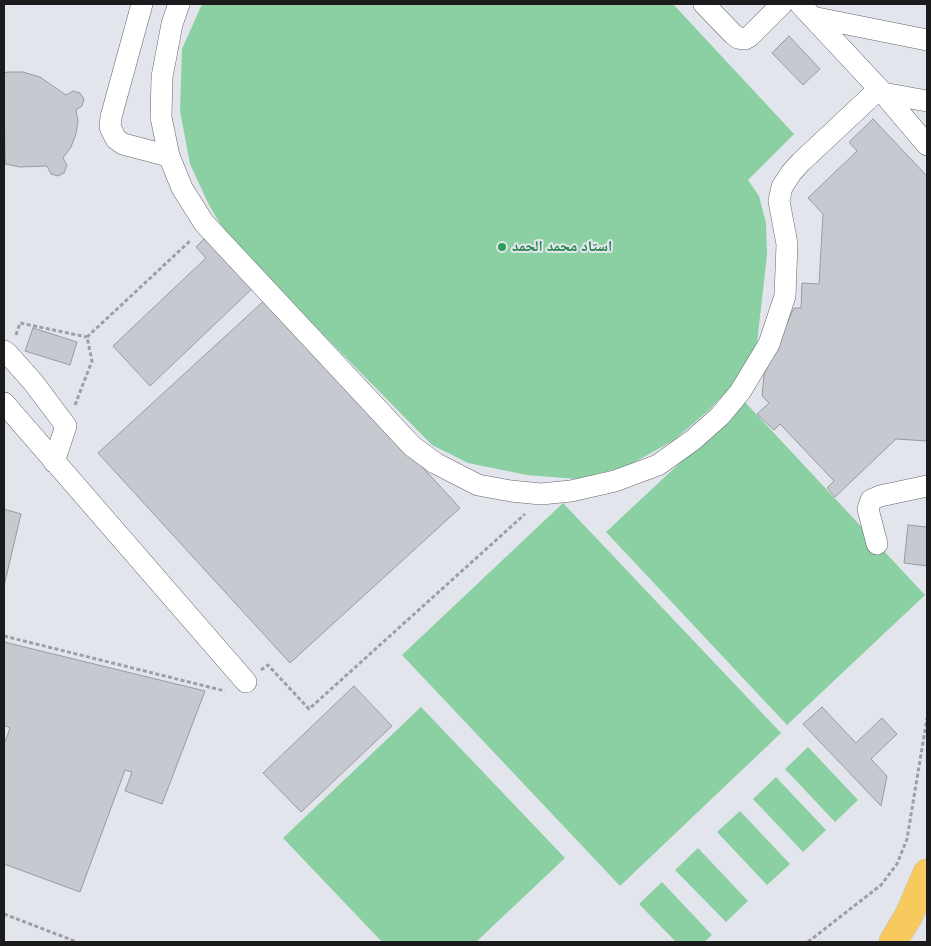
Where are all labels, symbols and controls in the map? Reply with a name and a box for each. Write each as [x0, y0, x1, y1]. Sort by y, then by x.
place label: استاد محمد الحمد [512, 238, 612, 256]
marker: استاد محمد الحمد [496, 241, 508, 253]

